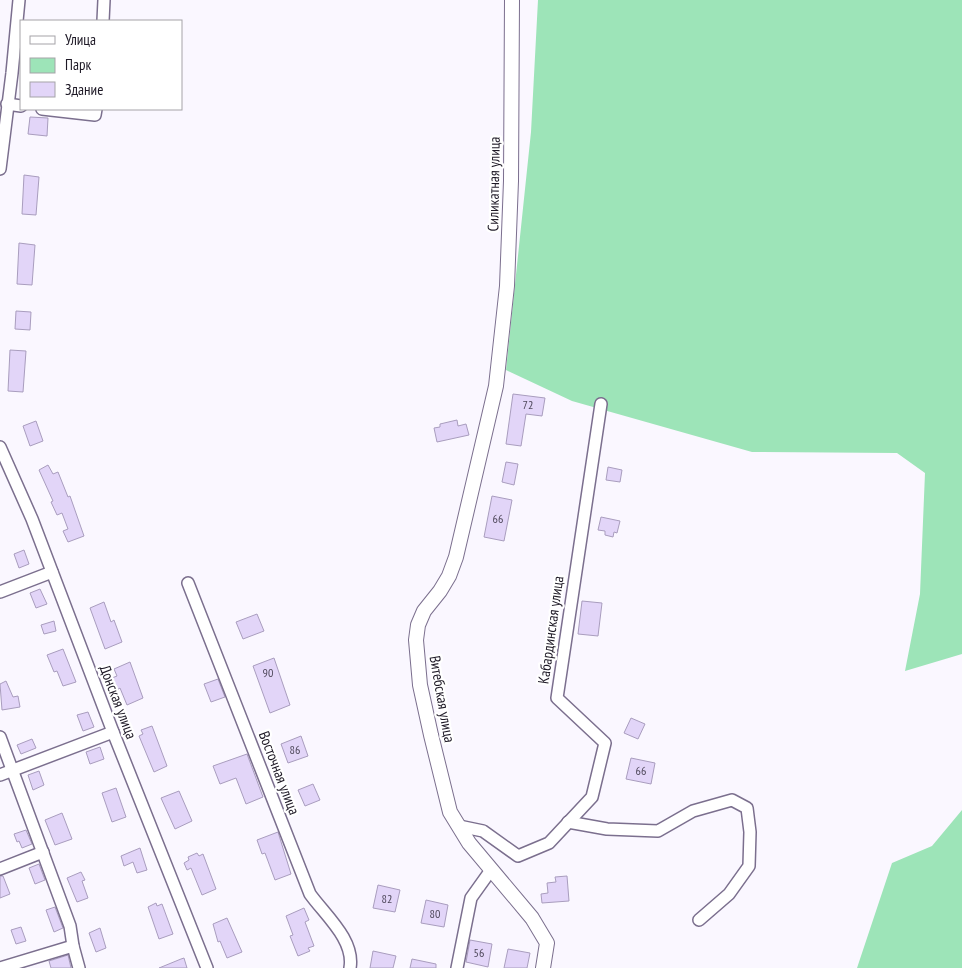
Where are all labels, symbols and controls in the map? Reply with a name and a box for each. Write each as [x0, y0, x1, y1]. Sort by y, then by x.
legend [20, 20, 182, 110]
text: Улица [65, 30, 96, 49]
text: Парк [65, 55, 91, 74]
text: Здание [65, 80, 103, 99]
street label: Силикатная улица [483, 136, 504, 232]
house number: 72 [523, 397, 533, 412]
house number: 66 [493, 511, 503, 526]
street label: Кабардинская улица [534, 575, 567, 685]
street label: Витебская улица [426, 654, 459, 744]
street label: Донская улица [96, 662, 141, 741]
house number: 90 [263, 665, 273, 680]
street label: Восточная улица [255, 728, 304, 817]
house number: 86 [290, 742, 300, 757]
house number: 66 [636, 763, 646, 778]
house number: 82 [382, 891, 392, 906]
house number: 80 [430, 906, 440, 921]
house number: 56 [474, 945, 484, 960]

